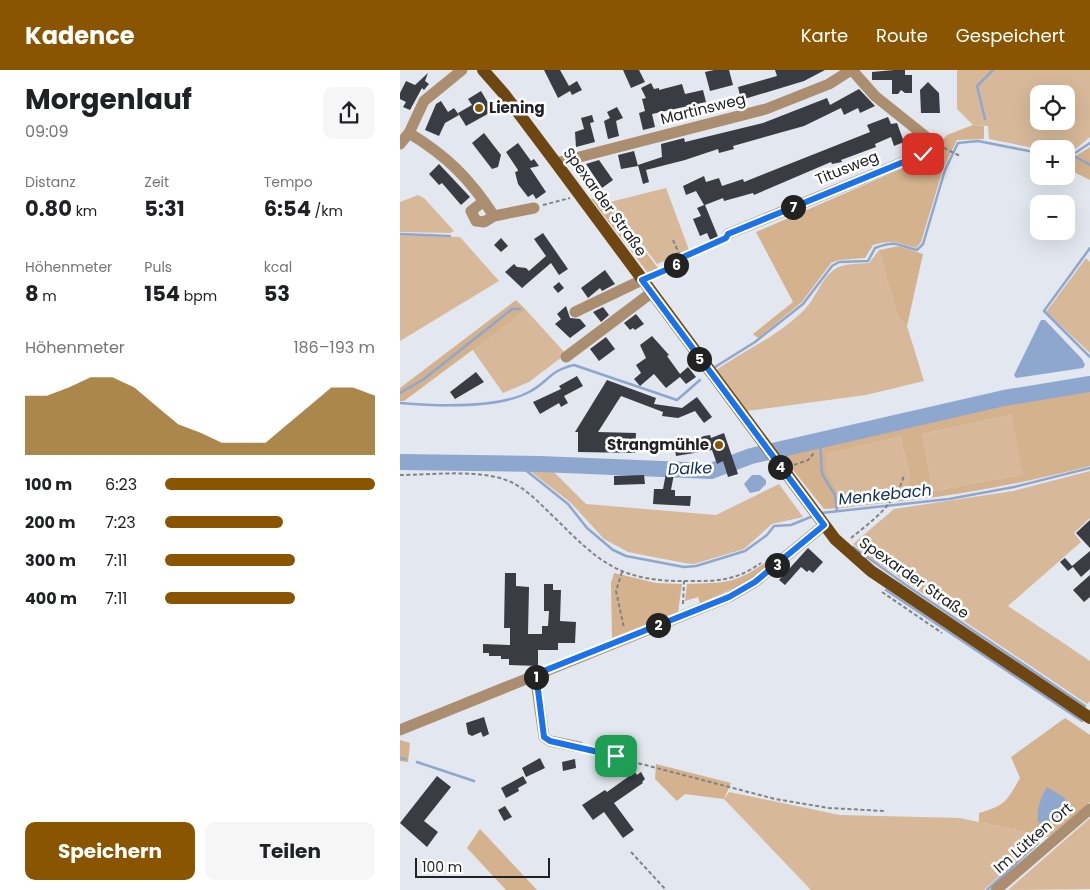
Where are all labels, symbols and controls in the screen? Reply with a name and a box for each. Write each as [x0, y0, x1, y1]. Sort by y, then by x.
text: Kadence [25, 19, 135, 52]
text: Karte [801, 23, 848, 48]
text: Route [876, 23, 928, 48]
text: Gespeichert [956, 23, 1065, 48]
text: Morgenlauf [25, 80, 192, 119]
map controls [1030, 85, 1075, 240]
button: locate [1030, 85, 1075, 130]
button: share [323, 87, 375, 139]
street label: Martinsweg [658, 88, 748, 129]
place label: Liening [489, 97, 545, 118]
marker: Liening [473, 102, 485, 114]
text: 09:09 [25, 120, 69, 143]
pin [902, 133, 944, 175]
icon: check [909, 140, 937, 168]
button: + [1030, 140, 1075, 185]
street label: Spexarder Straße [559, 143, 652, 260]
street label: Titusweg [812, 145, 882, 190]
text: Distanz [25, 172, 76, 192]
text: Zeit [144, 172, 169, 192]
text: Tempo [264, 172, 313, 192]
text: 0.80 [25, 194, 72, 223]
text: 5:31 [144, 194, 185, 223]
text: 6:54 [264, 194, 311, 223]
pin: 7 [780, 194, 806, 220]
button: − [1030, 195, 1075, 240]
text: 7 [790, 197, 797, 217]
text: km [72, 201, 97, 221]
text: /km [311, 201, 343, 221]
pin: 6 [664, 252, 688, 278]
text: 6 [672, 255, 681, 275]
text: Höhenmeter [25, 257, 112, 277]
text: Puls [144, 257, 172, 277]
text: kcal [264, 257, 292, 277]
text: 8 [25, 279, 39, 308]
text: 154 [144, 279, 180, 308]
text: 53 [264, 279, 290, 308]
text: m [39, 286, 57, 306]
text: bpm [180, 286, 217, 306]
text: Höhenmeter [25, 336, 125, 359]
text: 186–193 m [293, 336, 375, 359]
pin: 5 [686, 346, 712, 372]
text: 5 [695, 349, 704, 369]
place label: Strangmühle [607, 434, 709, 455]
marker: Strangmühle [713, 439, 725, 451]
pin: 4 [768, 454, 792, 480]
water label: Dalke [668, 456, 713, 481]
text: 4 [776, 457, 785, 477]
text: 100 m [25, 473, 72, 496]
text: 6:23 [105, 473, 137, 496]
water label: Menkebach [837, 478, 933, 511]
text: 200 m [25, 511, 75, 534]
text: 7:23 [105, 511, 136, 534]
street label: Spexarder Straße [855, 532, 973, 623]
text: 300 m [25, 549, 76, 572]
text: 7:11 [105, 549, 127, 572]
pin: 3 [764, 552, 790, 578]
text: 3 [773, 555, 782, 575]
text: 400 m [25, 587, 77, 610]
text: 7:11 [105, 587, 127, 610]
pin: 2 [646, 612, 670, 638]
text: 2 [655, 615, 663, 635]
pin: 1 [524, 664, 548, 690]
text: 1 [534, 667, 539, 687]
pin [595, 735, 637, 777]
icon: arrive [602, 742, 630, 770]
street label: Im Lütken Ort [989, 797, 1077, 878]
button: Speichern [25, 822, 195, 880]
button: Teilen [205, 822, 375, 880]
scale bar [415, 855, 550, 878]
text: 100 m [422, 857, 462, 877]

